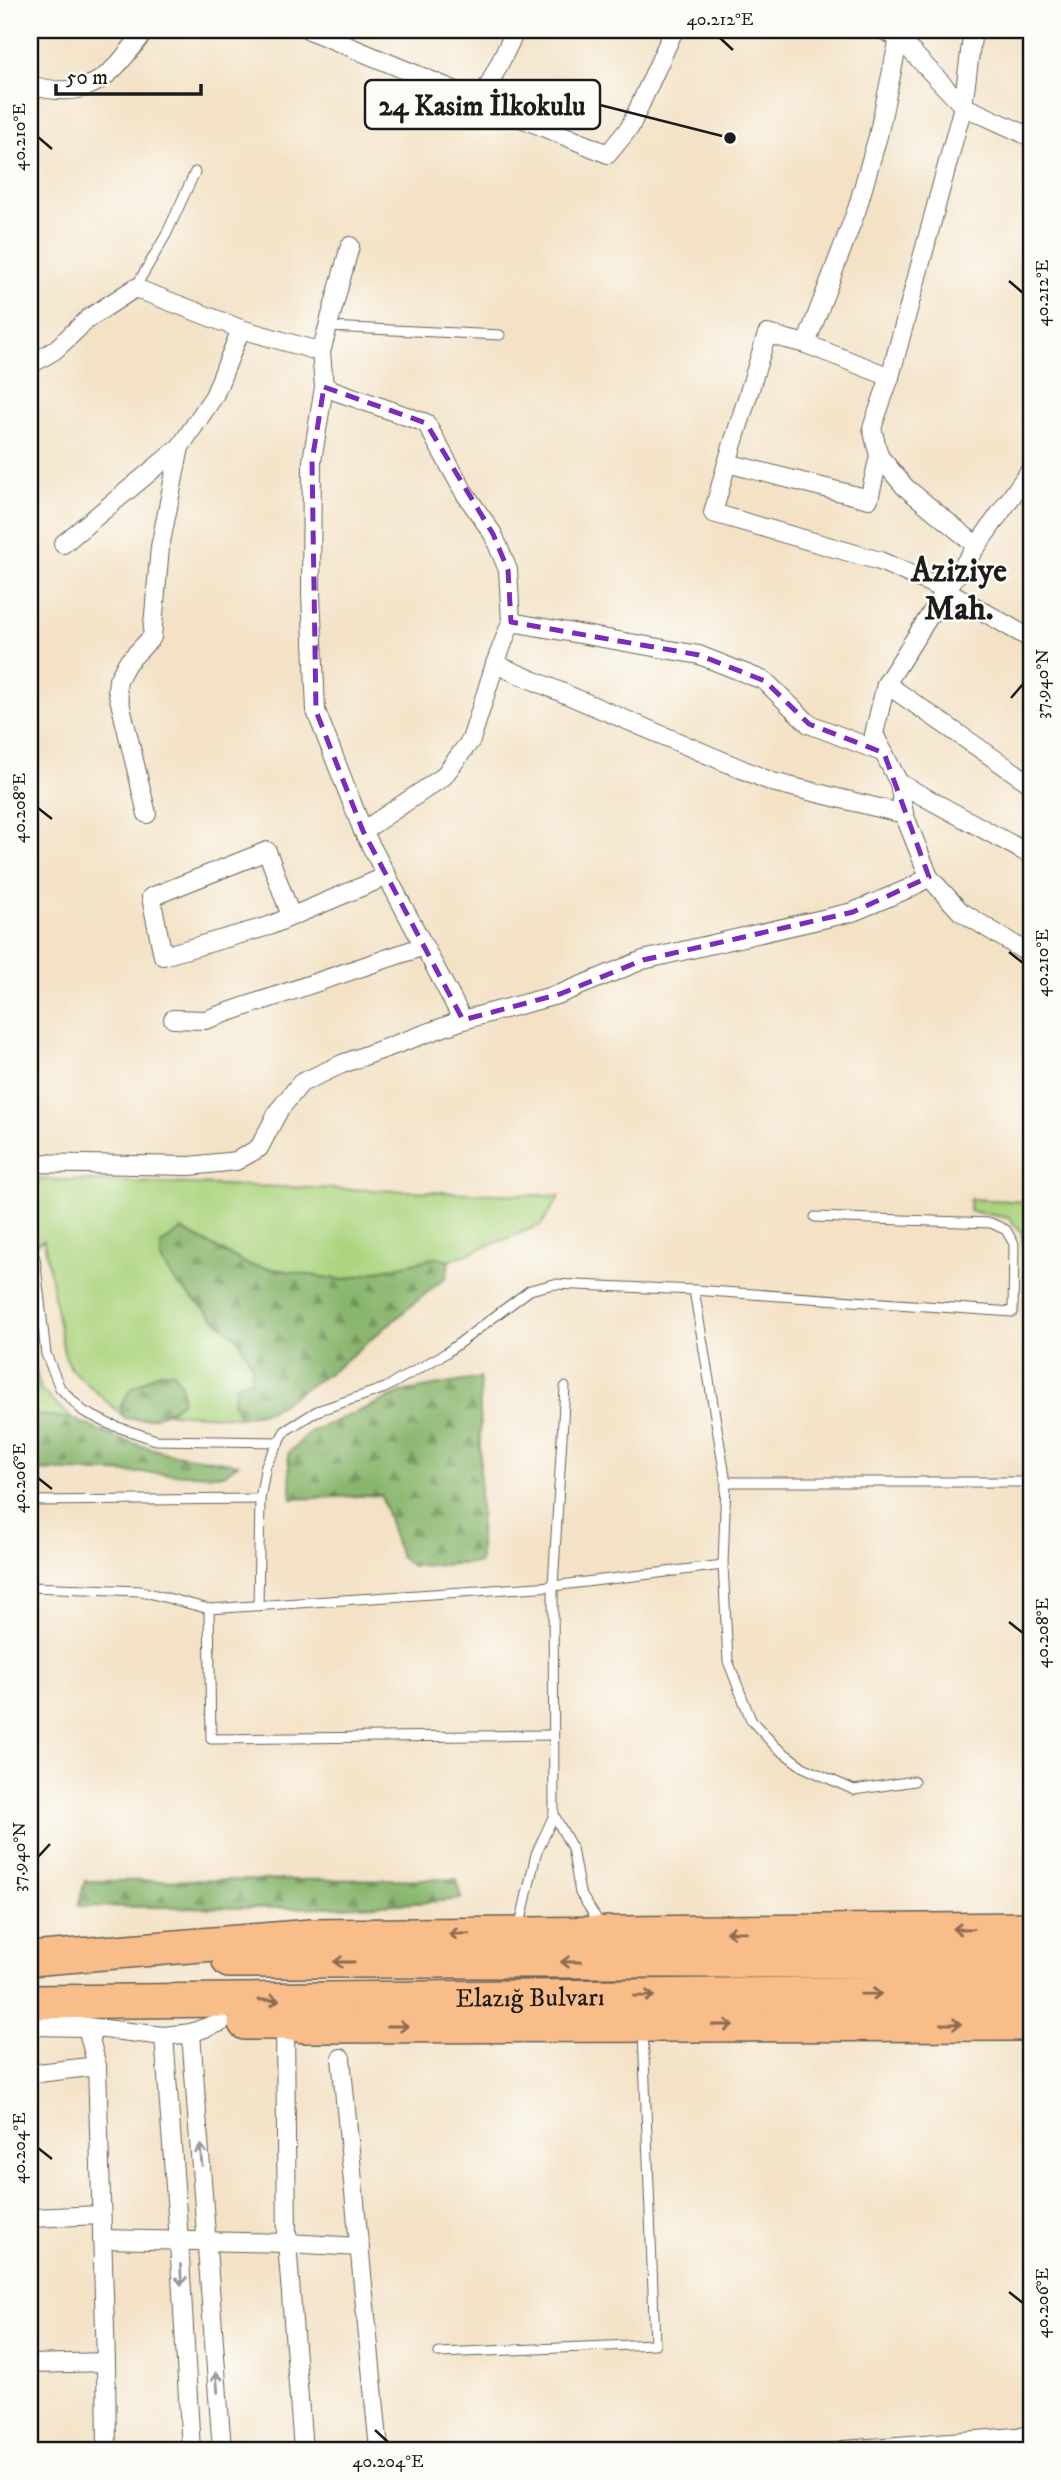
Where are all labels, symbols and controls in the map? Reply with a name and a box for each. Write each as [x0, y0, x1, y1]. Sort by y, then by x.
text: 40.212°E [686, 9, 754, 31]
scale bar [56, 52, 201, 96]
text: 50 m [66, 65, 108, 91]
callout: 24 Kasim İlkokulu [365, 80, 600, 129]
text: 24 Kasim İlkokulu [378, 88, 586, 124]
text: 40.210°E [9, 103, 31, 171]
text: 40.212°E [1032, 259, 1054, 327]
district label: Aziziye Mah. [910, 551, 1007, 630]
text: 37.940°N [1032, 649, 1054, 719]
text: 40.208°E [9, 773, 31, 843]
text: 40.210°E [1032, 929, 1054, 997]
text: 40.206°E [9, 1442, 31, 1513]
text: 40.208°E [1032, 1598, 1054, 1668]
text: 37.940°N [9, 1822, 31, 1892]
one-way arrow [952, 1922, 975, 1936]
one-way arrow [724, 1925, 747, 1938]
one-way arrow [448, 1927, 471, 1941]
one-way arrow [332, 1955, 355, 1969]
one-way arrow [560, 1955, 583, 1969]
street label: Elazığ Bulvarı [455, 1981, 605, 2016]
one-way arrow [860, 1987, 883, 2001]
one-way arrow [632, 1990, 655, 2003]
one-way arrow [258, 1993, 281, 2007]
one-way arrow [939, 2017, 962, 2031]
one-way arrow [712, 2018, 735, 2032]
one-way arrow [386, 2019, 409, 2033]
text: 40.204°E [9, 2112, 31, 2184]
one-way arrow [194, 2144, 207, 2167]
one-way arrow [175, 2263, 188, 2286]
text: 40.206°E [1032, 2267, 1054, 2338]
one-way arrow [210, 2371, 223, 2394]
text: 40.204°E [352, 2451, 424, 2473]

